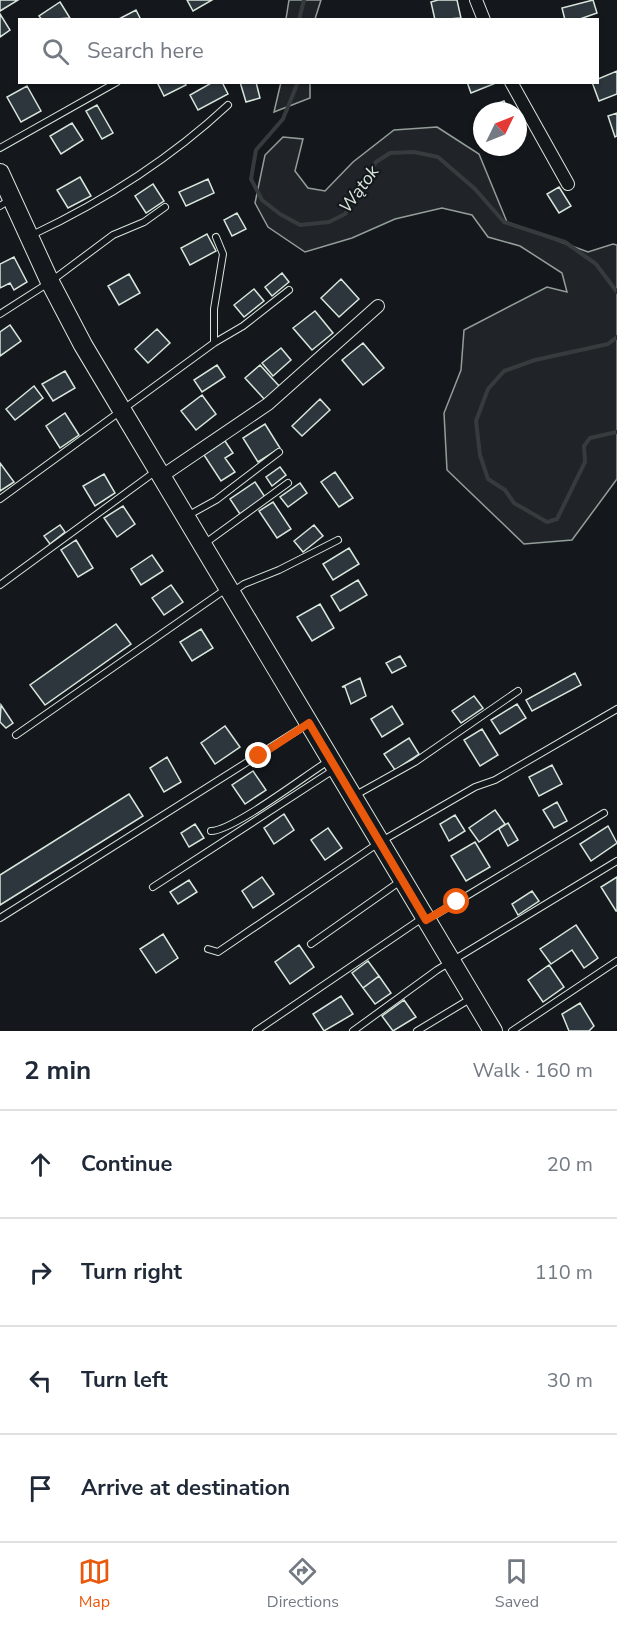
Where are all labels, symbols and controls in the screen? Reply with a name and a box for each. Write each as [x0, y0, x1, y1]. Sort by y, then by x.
search box [18, 18, 599, 84]
icon: search [39, 35, 72, 68]
text: Search here [87, 36, 204, 66]
north arrow [473, 102, 527, 156]
water label: Wątok [334, 159, 385, 218]
route end [245, 742, 271, 768]
route start [443, 888, 469, 914]
text: 2 min [24, 1053, 91, 1088]
text: Walk · 160 m [473, 1057, 593, 1084]
icon: ahead [24, 1148, 57, 1181]
text: Continue [81, 1149, 172, 1179]
text: 20 m [547, 1151, 593, 1178]
icon: right [24, 1256, 57, 1289]
text: Turn right [81, 1257, 182, 1287]
text: 110 m [535, 1259, 593, 1286]
icon: left [24, 1364, 57, 1397]
text: Turn left [81, 1365, 168, 1395]
text: 30 m [547, 1367, 593, 1394]
icon: arrive [24, 1472, 57, 1505]
text: Arrive at destination [81, 1473, 290, 1503]
tab: Map [78, 1555, 111, 1613]
tab: Directions [267, 1555, 339, 1613]
tab: Saved [495, 1555, 539, 1613]

